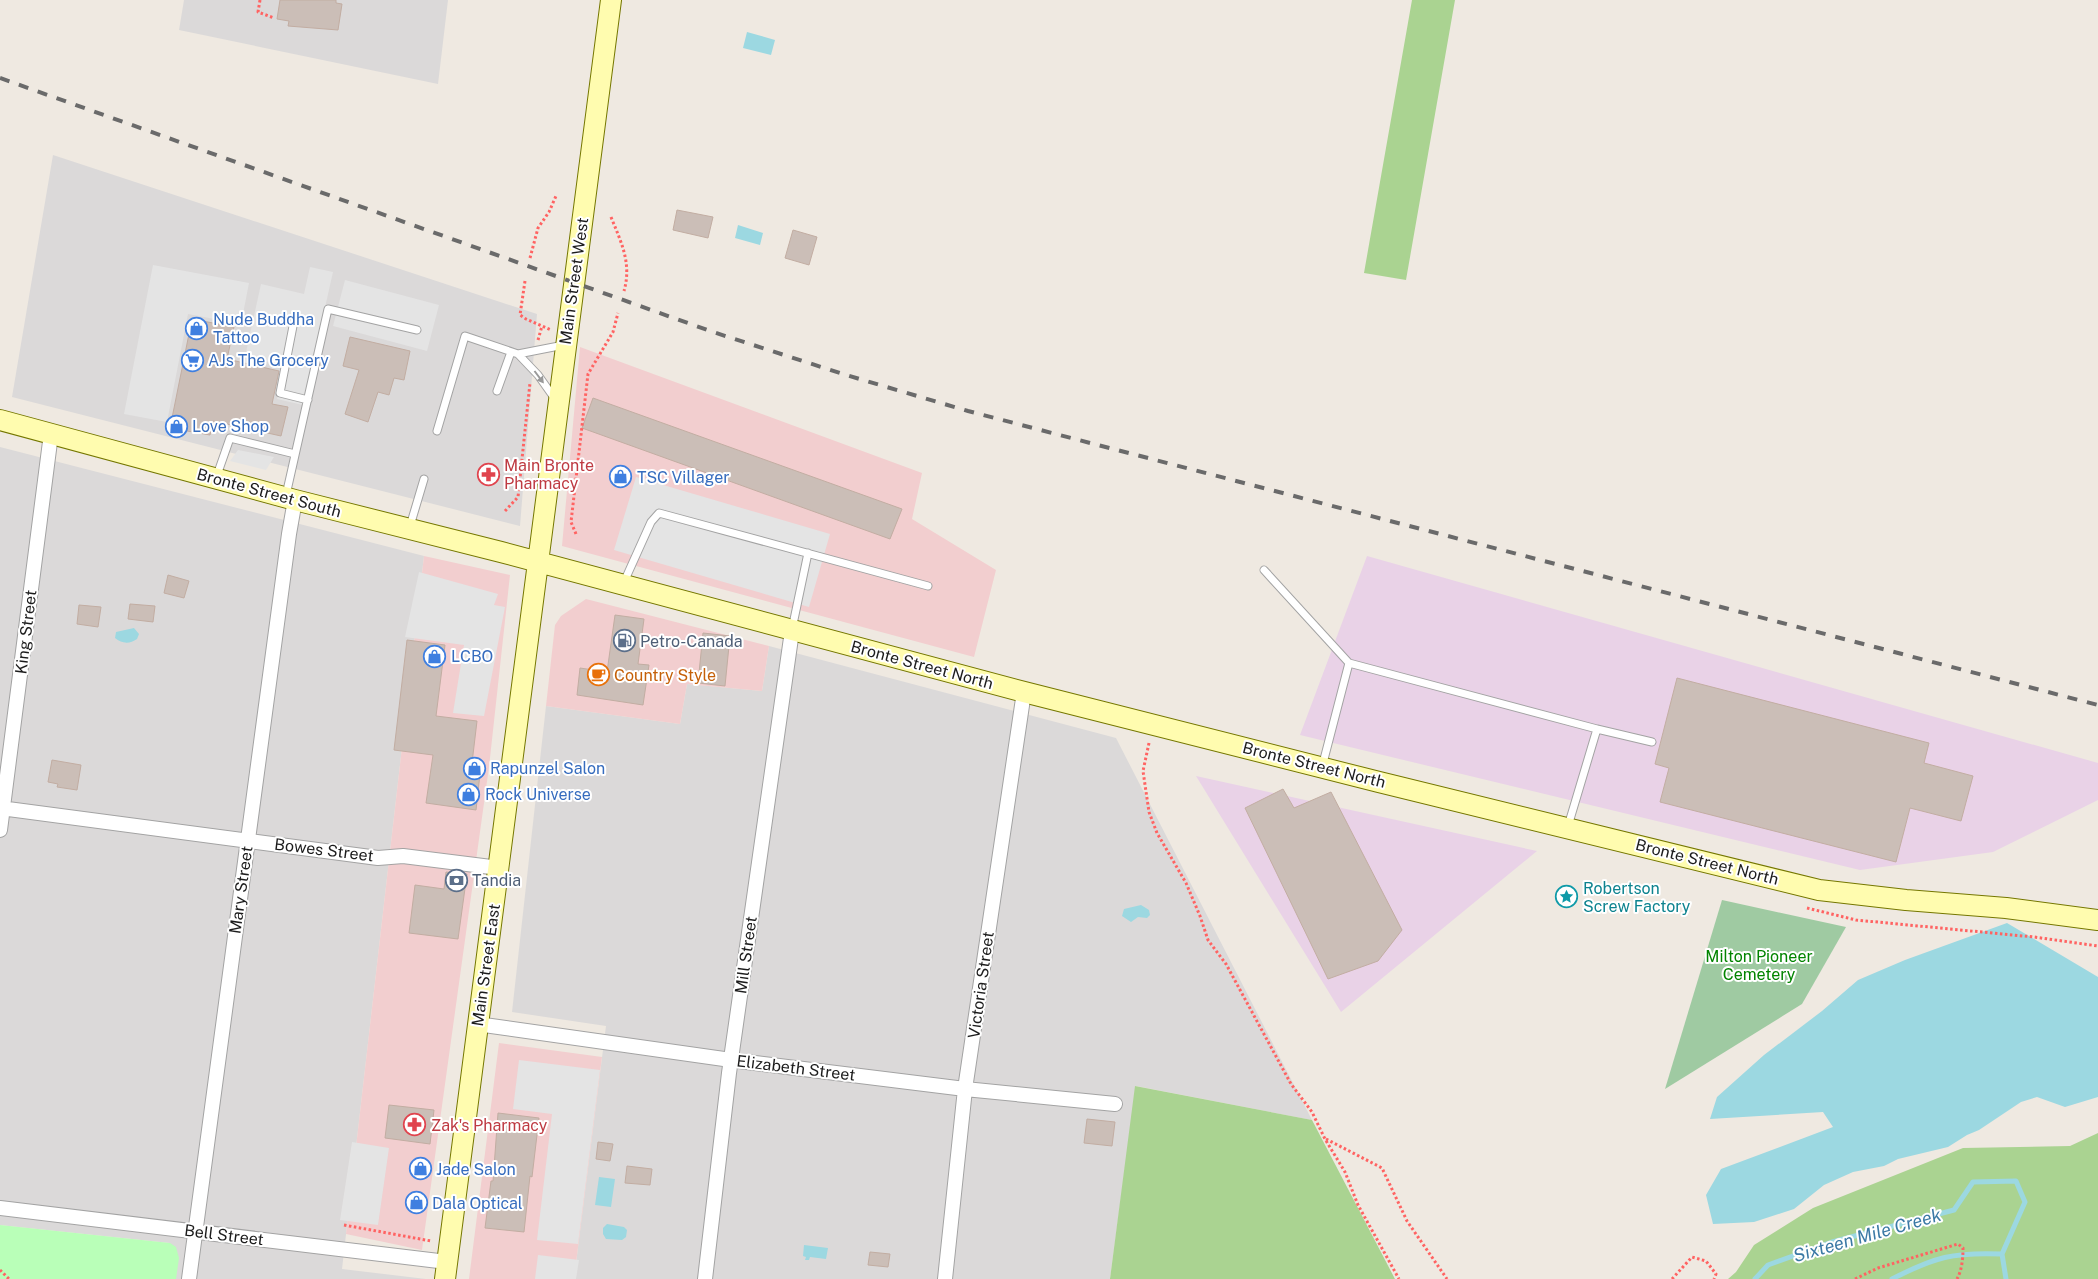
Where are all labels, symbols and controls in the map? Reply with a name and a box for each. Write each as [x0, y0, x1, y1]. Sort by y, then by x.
street label: Main Street West [556, 216, 592, 346]
place label: Nude Buddha Tattoo [213, 310, 314, 347]
shop icon: Nude Buddha Tattoo [185, 316, 209, 340]
supermarket icon: AJs The Grocery [180, 348, 204, 372]
place label: AJs The Grocery [208, 351, 329, 370]
one-way arrow [534, 370, 545, 383]
shop icon: Love Shop [164, 414, 188, 438]
place label: Love Shop [192, 417, 269, 436]
place label: Main Bronte Pharmacy [504, 456, 594, 493]
pharmacy icon: Main Bronte Pharmacy [476, 462, 500, 486]
street label: Bronte Street South [195, 465, 343, 521]
shop icon: TSC Villager [609, 465, 633, 489]
place label: TSC Villager [637, 468, 730, 487]
street label: King Street [11, 589, 41, 675]
fuel station icon: Petro-Canada [612, 629, 636, 653]
place label: Petro-Canada [640, 632, 743, 651]
street label: Bronte Street North [849, 637, 995, 693]
shop icon: LCBO [423, 644, 447, 668]
place label: LCBO [451, 647, 493, 666]
cafe icon: Country Style [586, 663, 610, 687]
place label: Country Style [614, 666, 716, 685]
street label: Bronte Street North [1241, 738, 1387, 792]
shop icon: Rapunzel Salon [462, 756, 486, 780]
place label: Rapunzel Salon [490, 759, 605, 778]
shop icon: Rock Universe [457, 782, 481, 806]
place label: Rock Universe [485, 785, 591, 804]
street label: Bowes Street [273, 834, 375, 866]
street label: Bronte Street North [1634, 835, 1780, 889]
street label: Mary Street [225, 845, 257, 935]
bank icon: Tandia [444, 868, 468, 892]
place label: Tandia [472, 871, 521, 890]
place label: Robertson Screw Factory [1583, 879, 1691, 916]
place icon: Robertson Screw Factory [1555, 885, 1579, 909]
street label: Main Street East [468, 903, 504, 1027]
street label: Mill Street [731, 915, 761, 995]
street label: Victoria Street [964, 930, 998, 1040]
park label: Milton Pioneer Cemetery [1705, 947, 1813, 984]
street label: Elizabeth Street [736, 1051, 856, 1085]
pharmacy icon: Zak's Pharmacy [403, 1113, 427, 1137]
place label: Zak's Pharmacy [431, 1116, 548, 1135]
shop icon: Jade Salon [408, 1157, 432, 1181]
place label: Jade Salon [436, 1160, 516, 1179]
shop icon: Dala Optical [404, 1191, 428, 1215]
place label: Dala Optical [432, 1194, 523, 1213]
water label: Sixteen Mile Creek [1791, 1204, 1944, 1266]
street label: Bell Street [183, 1221, 265, 1249]

